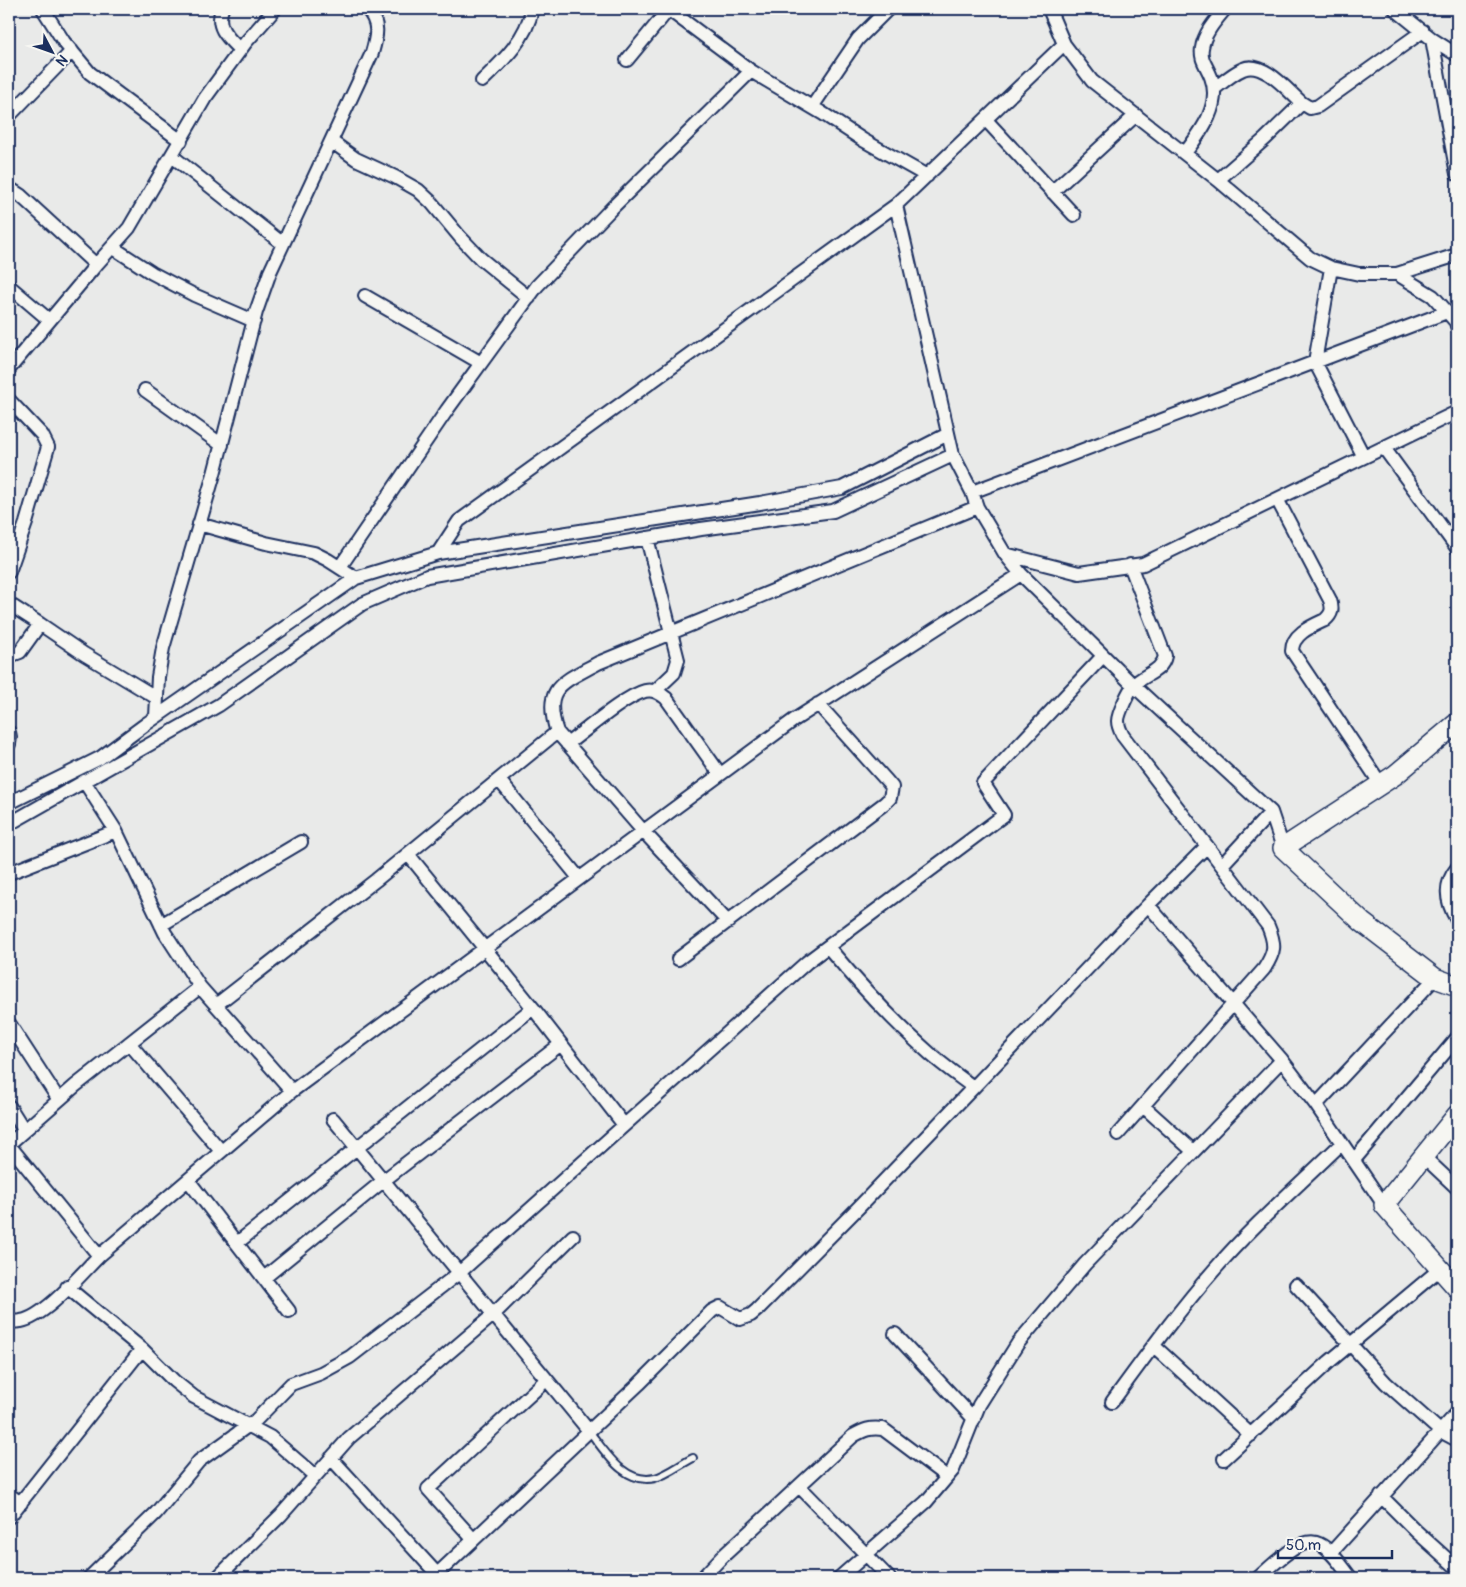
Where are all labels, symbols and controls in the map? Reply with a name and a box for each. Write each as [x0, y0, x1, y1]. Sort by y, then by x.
north arrow [28, 28, 78, 78]
text: N [52, 51, 71, 69]
scale bar [1278, 1527, 1392, 1559]
text: 50 m [1286, 1536, 1321, 1555]

